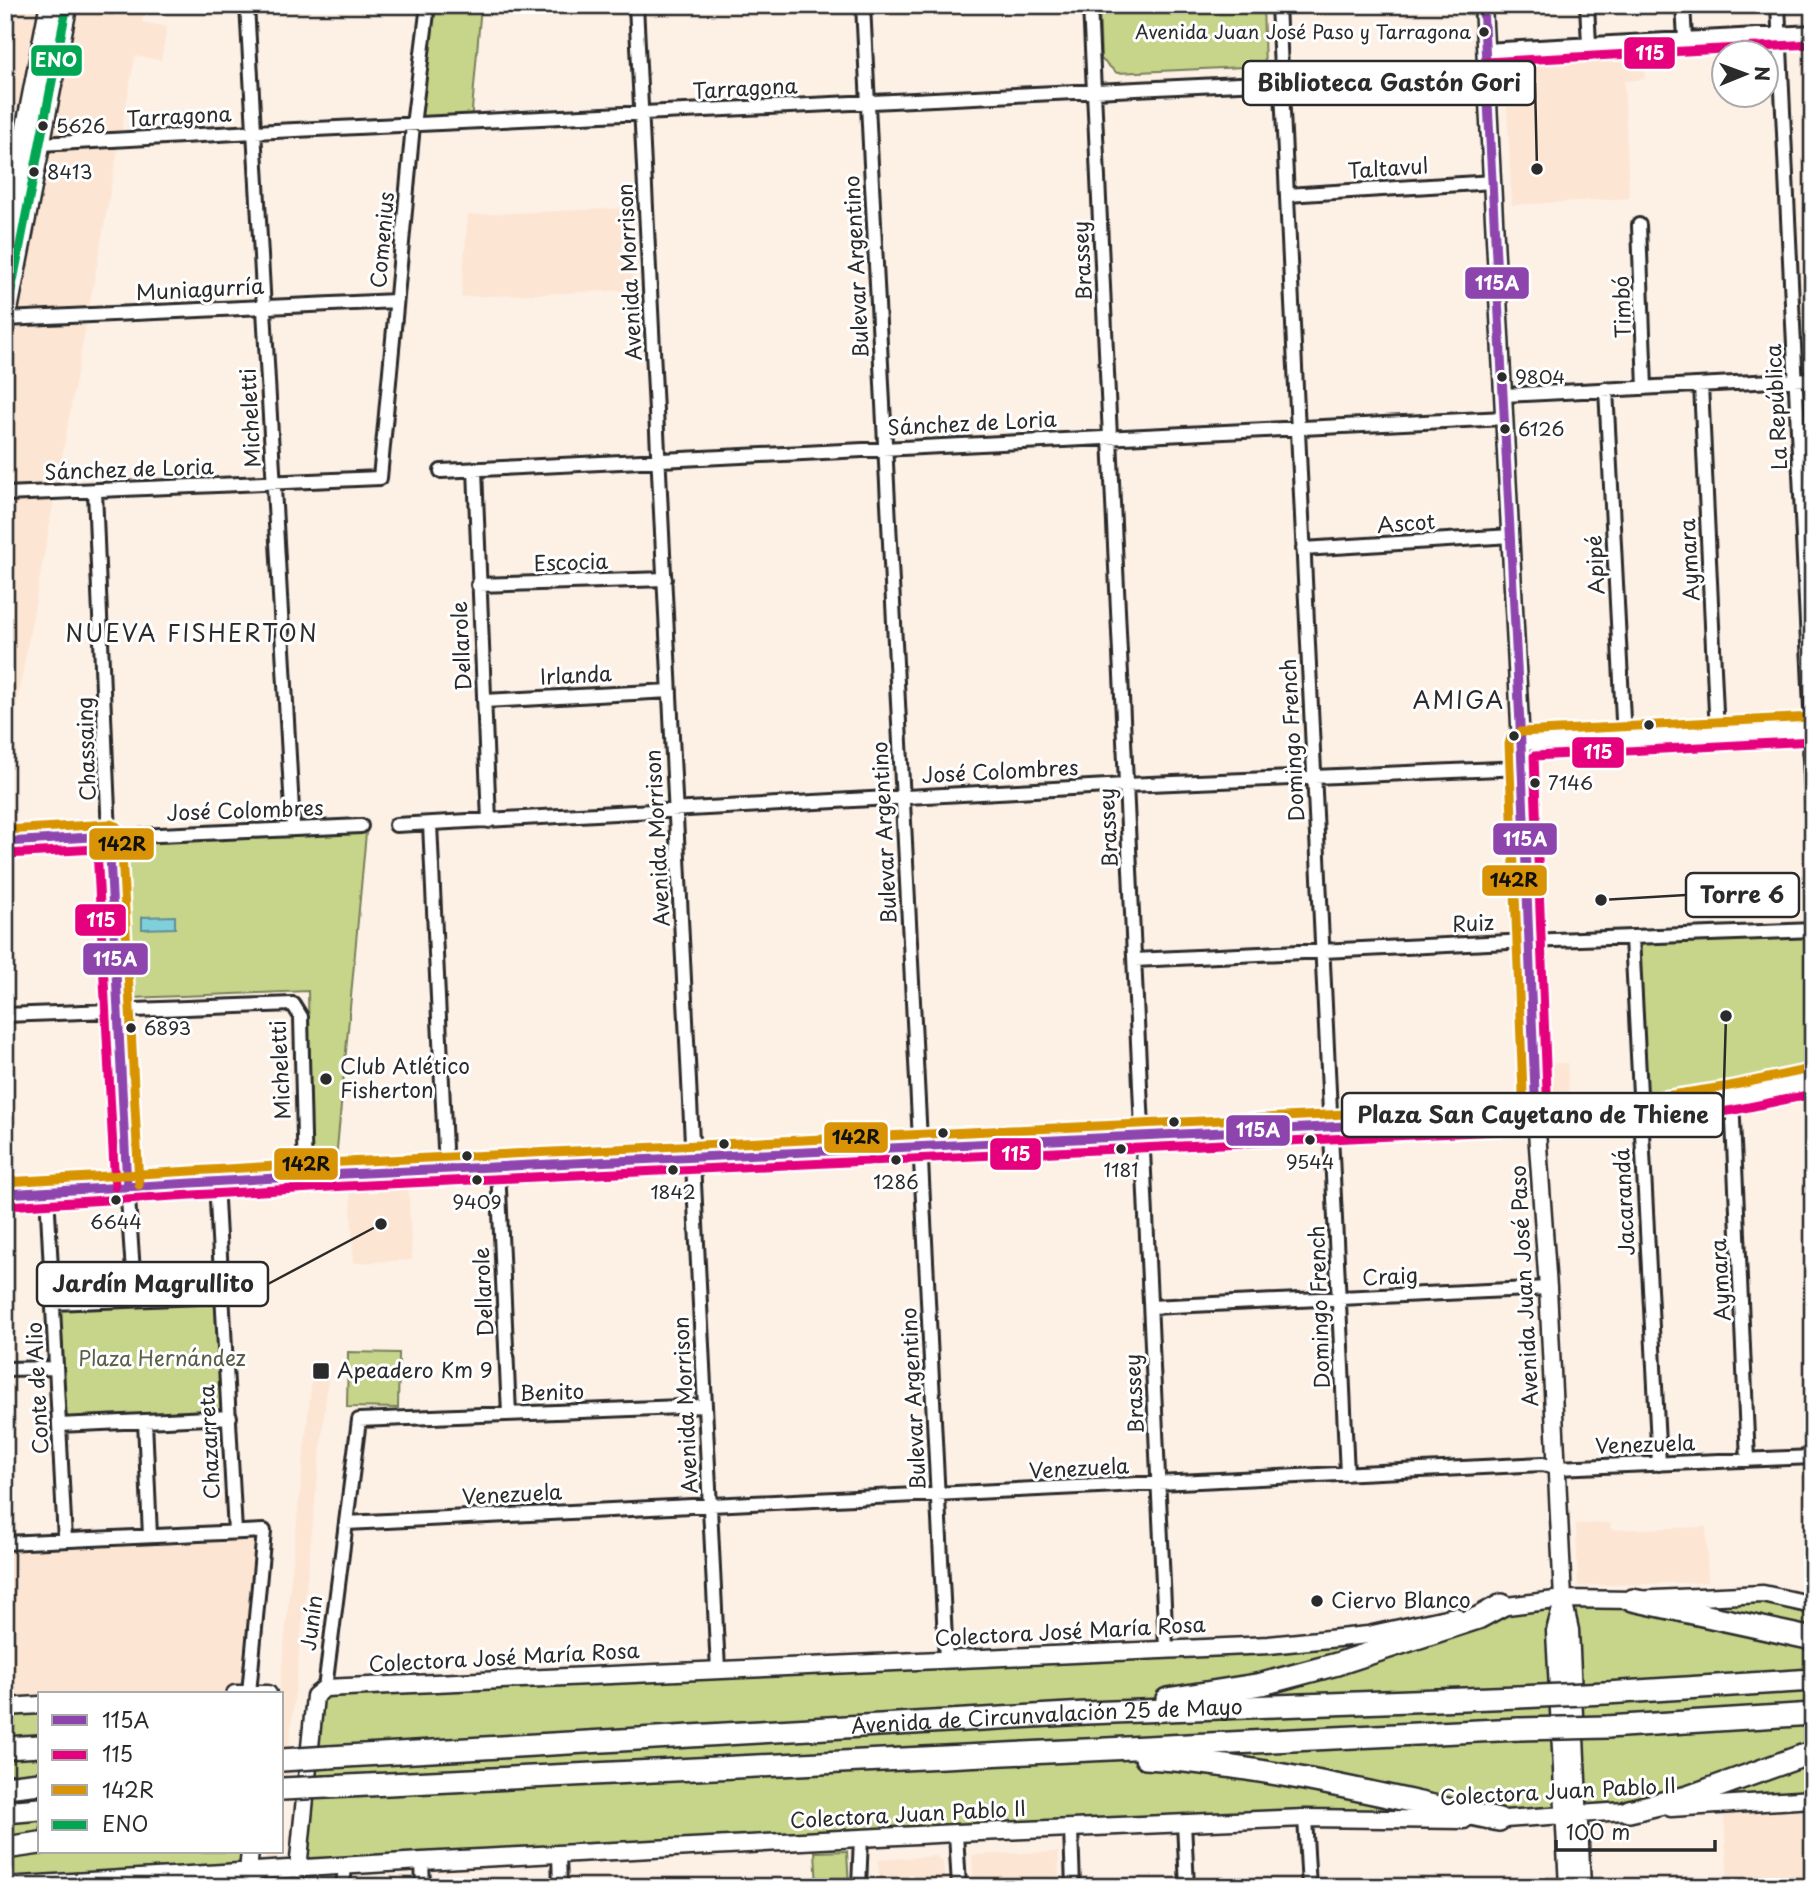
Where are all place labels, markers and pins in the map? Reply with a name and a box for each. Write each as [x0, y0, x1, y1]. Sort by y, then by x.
place label: Avenida Juan José Paso y Tarragona [1135, 17, 1471, 45]
marker: Avenida Juan José Paso y Tarragona [1477, 25, 1491, 39]
callout: Biblioteca Gastón Gori [1243, 61, 1535, 105]
place label: 5626 [56, 111, 105, 139]
marker: 5626 [36, 119, 50, 133]
place label: 8413 [47, 157, 92, 185]
marker: 8413 [27, 165, 41, 179]
place label: 9804 [1515, 362, 1565, 390]
marker: 9804 [1495, 370, 1509, 384]
place label: 6126 [1518, 414, 1564, 442]
marker: 6126 [1498, 422, 1512, 436]
unlabelled marker [1642, 718, 1656, 732]
unlabelled marker [1507, 729, 1521, 743]
place label: 7146 [1548, 768, 1593, 796]
marker: 7146 [1528, 776, 1542, 790]
callout: Torre 6 [1686, 873, 1799, 917]
place label: 6893 [144, 1013, 191, 1041]
marker: 6893 [124, 1021, 138, 1035]
place label: Club Atlético Fisherton [340, 1049, 470, 1105]
marker: Club Atlético Fisherton [318, 1071, 334, 1087]
callout: Plaza San Cayetano de Thiene [1342, 1093, 1723, 1137]
unlabelled marker [1167, 1115, 1181, 1129]
unlabelled marker [936, 1126, 950, 1140]
marker: 9544 [1303, 1133, 1317, 1147]
unlabelled marker [717, 1137, 731, 1151]
marker: 1181 [1114, 1142, 1128, 1156]
place label: 9544 [1286, 1147, 1334, 1175]
unlabelled marker [460, 1149, 474, 1163]
marker: 1286 [889, 1153, 903, 1167]
place label: 1181 [1104, 1155, 1138, 1183]
marker: 1842 [666, 1163, 680, 1177]
place label: 1286 [873, 1167, 919, 1195]
marker: 9409 [470, 1173, 484, 1187]
place label: 1842 [650, 1177, 696, 1205]
place label: 9409 [452, 1187, 502, 1215]
marker: 6644 [109, 1193, 123, 1207]
place label: 6644 [90, 1207, 142, 1235]
callout: Jardín Magrullito [37, 1262, 268, 1306]
place label: Apeadero Km 9 [337, 1353, 493, 1385]
marker: Apeadero Km 9 [311, 1361, 331, 1381]
place label: Ciervo Blanco [1331, 1583, 1471, 1615]
marker: Ciervo Blanco [1309, 1593, 1325, 1609]

